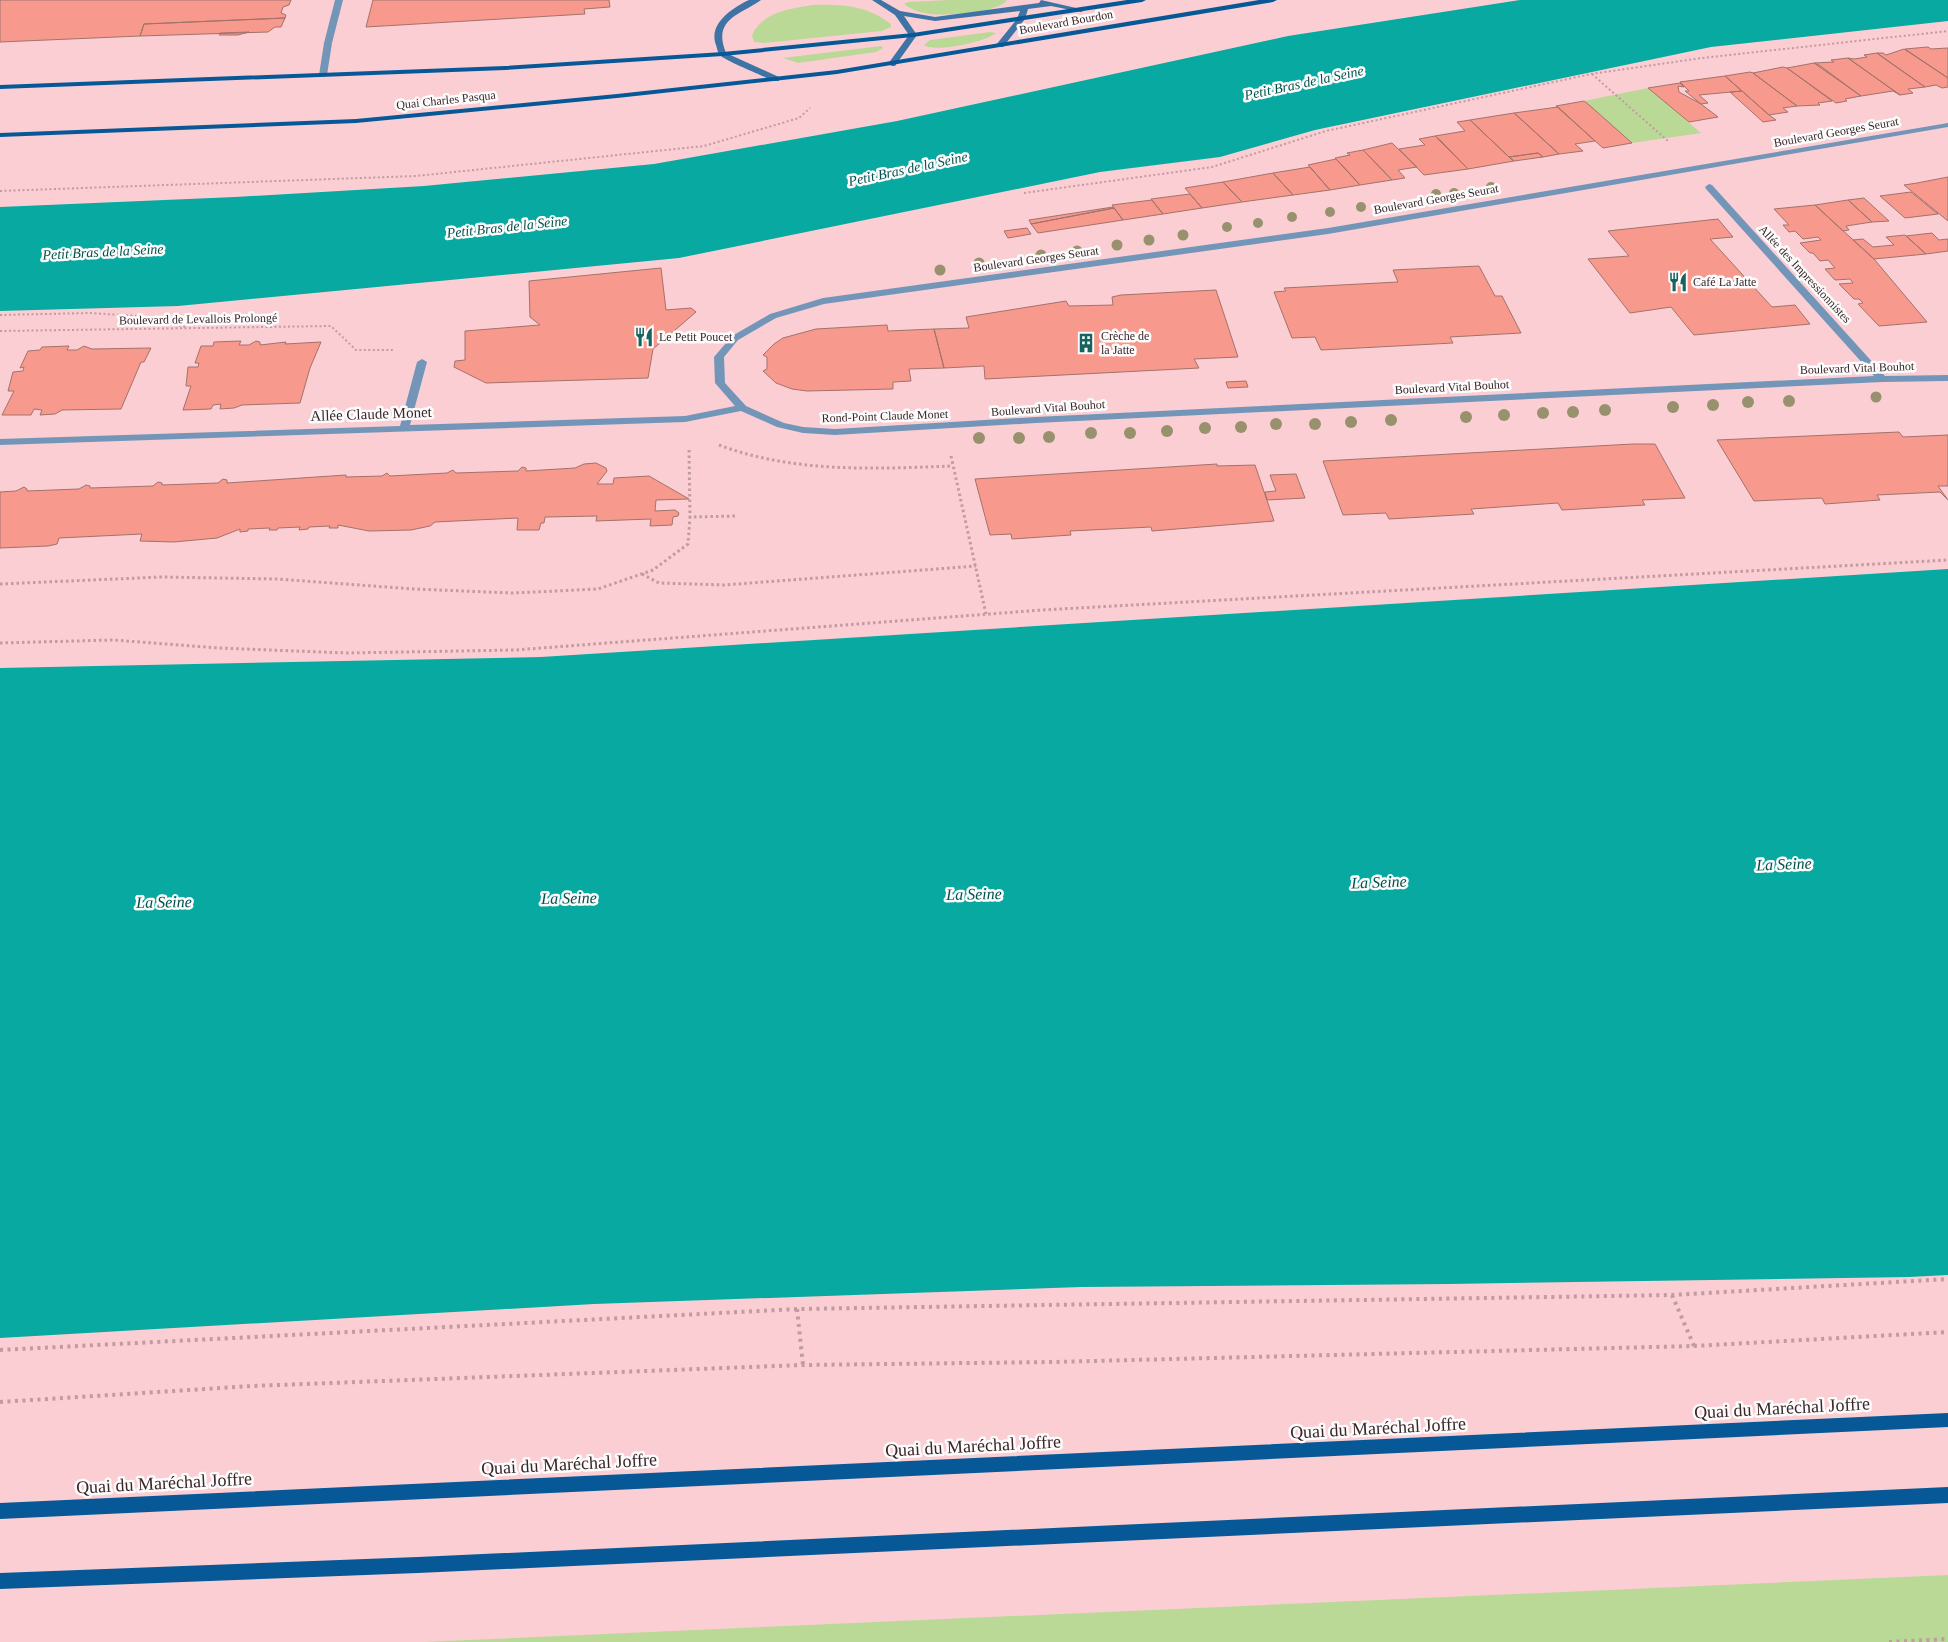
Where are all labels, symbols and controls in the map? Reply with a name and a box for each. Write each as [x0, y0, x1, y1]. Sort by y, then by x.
street label: Boulevard Bourdon [1018, 7, 1114, 37]
water label: Petit Bras de la Seine [1242, 63, 1365, 103]
street label: Quai Charles Pasqua [396, 88, 497, 112]
street label: Boulevard Georges Seurat [1773, 114, 1900, 150]
water label: Petit Bras de la Seine [846, 149, 969, 189]
street label: Boulevard Georges Seurat [1373, 181, 1500, 217]
water label: Petit Bras de la Seine [445, 213, 568, 241]
street label: Allée des Impressionnistes [1756, 222, 1854, 326]
water label: Petit Bras de la Seine [41, 241, 164, 263]
street label: Boulevard Georges Seurat [972, 243, 1100, 275]
restaurant icon: Café La Jatte [1667, 271, 1689, 293]
place label: Café La Jatte [1693, 275, 1756, 289]
street label: Boulevard de Levallois Prolongé [119, 311, 277, 327]
restaurant icon: Le Petit Poucet [633, 326, 655, 348]
place label: Crèche de la Jatte [1101, 329, 1149, 357]
place label: Le Petit Poucet [659, 330, 733, 344]
building icon: Crèche de la Jatte [1075, 332, 1097, 354]
street label: Boulevard Vital Bouhot [1800, 359, 1915, 377]
street label: Boulevard Vital Bouhot [1395, 377, 1510, 397]
street label: Boulevard Vital Bouhot [990, 397, 1106, 419]
street label: Allée Claude Monet [310, 404, 433, 424]
street label: Rond-Point Claude Monet [821, 407, 949, 425]
water label: La Seine [1755, 855, 1812, 873]
water label: La Seine [1350, 873, 1407, 891]
water label: La Seine [945, 885, 1002, 903]
water label: La Seine [540, 889, 597, 907]
water label: La Seine [135, 893, 192, 911]
street label: Quai du Maréchal Joffre [1694, 1393, 1870, 1423]
street label: Quai du Maréchal Joffre [1290, 1413, 1466, 1443]
street label: Quai du Maréchal Joffre [885, 1431, 1061, 1461]
street label: Quai du Maréchal Joffre [481, 1449, 657, 1479]
street label: Quai du Maréchal Joffre [76, 1468, 252, 1498]

